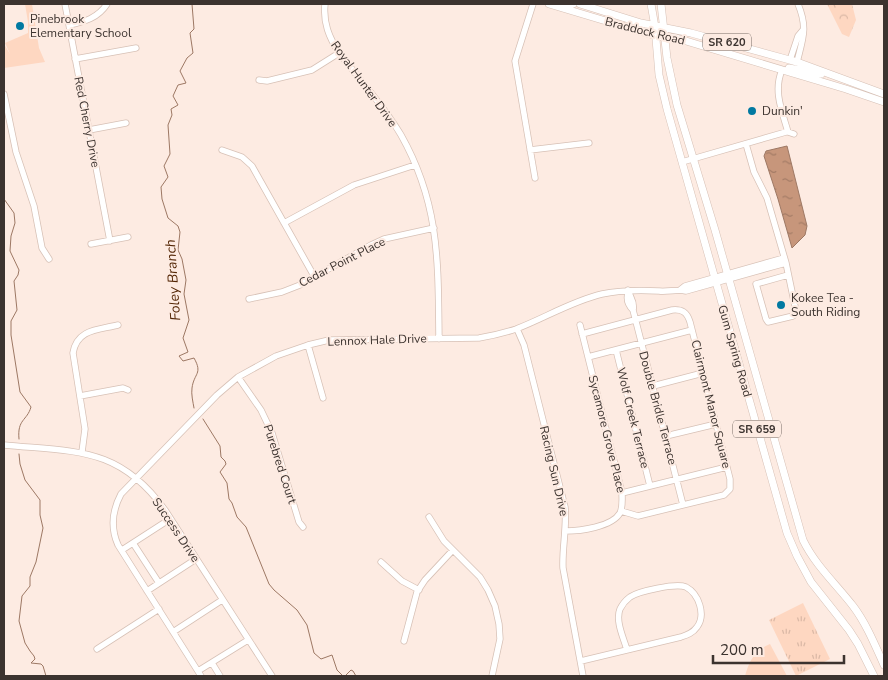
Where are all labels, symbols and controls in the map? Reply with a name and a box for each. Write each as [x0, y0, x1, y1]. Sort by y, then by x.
place label: Pinebrook Elementary School [30, 11, 132, 41]
street label: Braddock Road [603, 13, 687, 49]
marker: Pinebrook Elementary School [14, 20, 26, 32]
road number: SR 620 [703, 34, 751, 51]
street label: Royal Hunter Drive [327, 38, 401, 130]
street label: Red Cherry Drive [70, 75, 104, 169]
place label: Dunkin' [762, 103, 803, 119]
marker: Dunkin' [746, 105, 758, 117]
street label: Cedar Point Place [296, 233, 388, 291]
water label: Foley Branch [161, 239, 185, 321]
place label: Kokee Tea - South Riding [791, 290, 860, 320]
marker: Kokee Tea - South Riding [775, 299, 787, 311]
street label: Gum Spring Road [714, 303, 756, 399]
street label: Lennox Hale Drive [327, 330, 427, 350]
street label: Clairmont Manor Square [687, 338, 735, 470]
street label: Double Bridle Terrace [635, 350, 681, 466]
street label: Wolf Creek Terrace [613, 366, 653, 470]
street label: Sycamore Grove Place [585, 374, 629, 494]
road number: SR 659 [733, 420, 781, 438]
street label: Purebred Court [260, 422, 301, 506]
street label: Racing Sun Drive [536, 424, 572, 518]
street label: Success Drive [149, 495, 203, 565]
scale bar [713, 632, 844, 664]
text: 200 m [720, 640, 764, 660]

